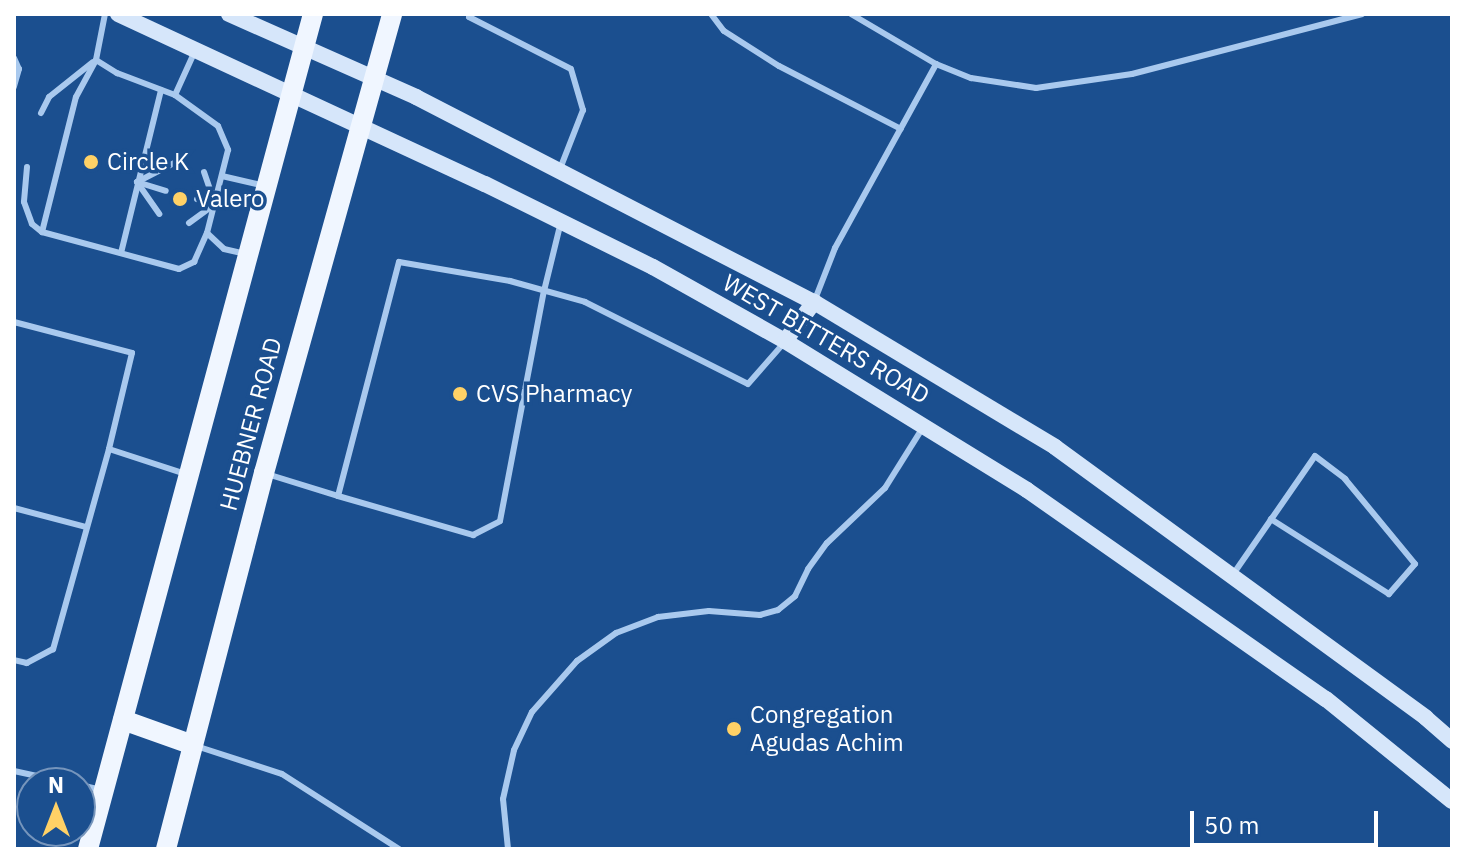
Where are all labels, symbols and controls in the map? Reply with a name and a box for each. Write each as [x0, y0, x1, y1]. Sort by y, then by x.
place label: Circle K [107, 148, 189, 176]
marker: Circle K [82, 153, 100, 171]
place label: Valero [196, 185, 265, 213]
marker: Valero [171, 190, 189, 208]
street label: WEST BITTERS ROAD [718, 268, 934, 410]
street label: HUEBNER ROAD [214, 334, 288, 514]
place label: CVS Pharmacy [476, 380, 633, 408]
marker: CVS Pharmacy [451, 385, 469, 403]
place label: Congregation Agudas Achim [750, 701, 904, 757]
marker: Congregation Agudas Achim [725, 720, 743, 738]
north arrow [16, 767, 96, 847]
text: N [48, 770, 64, 799]
scale bar [1194, 795, 1382, 845]
text: 50 m [1204, 809, 1259, 841]

